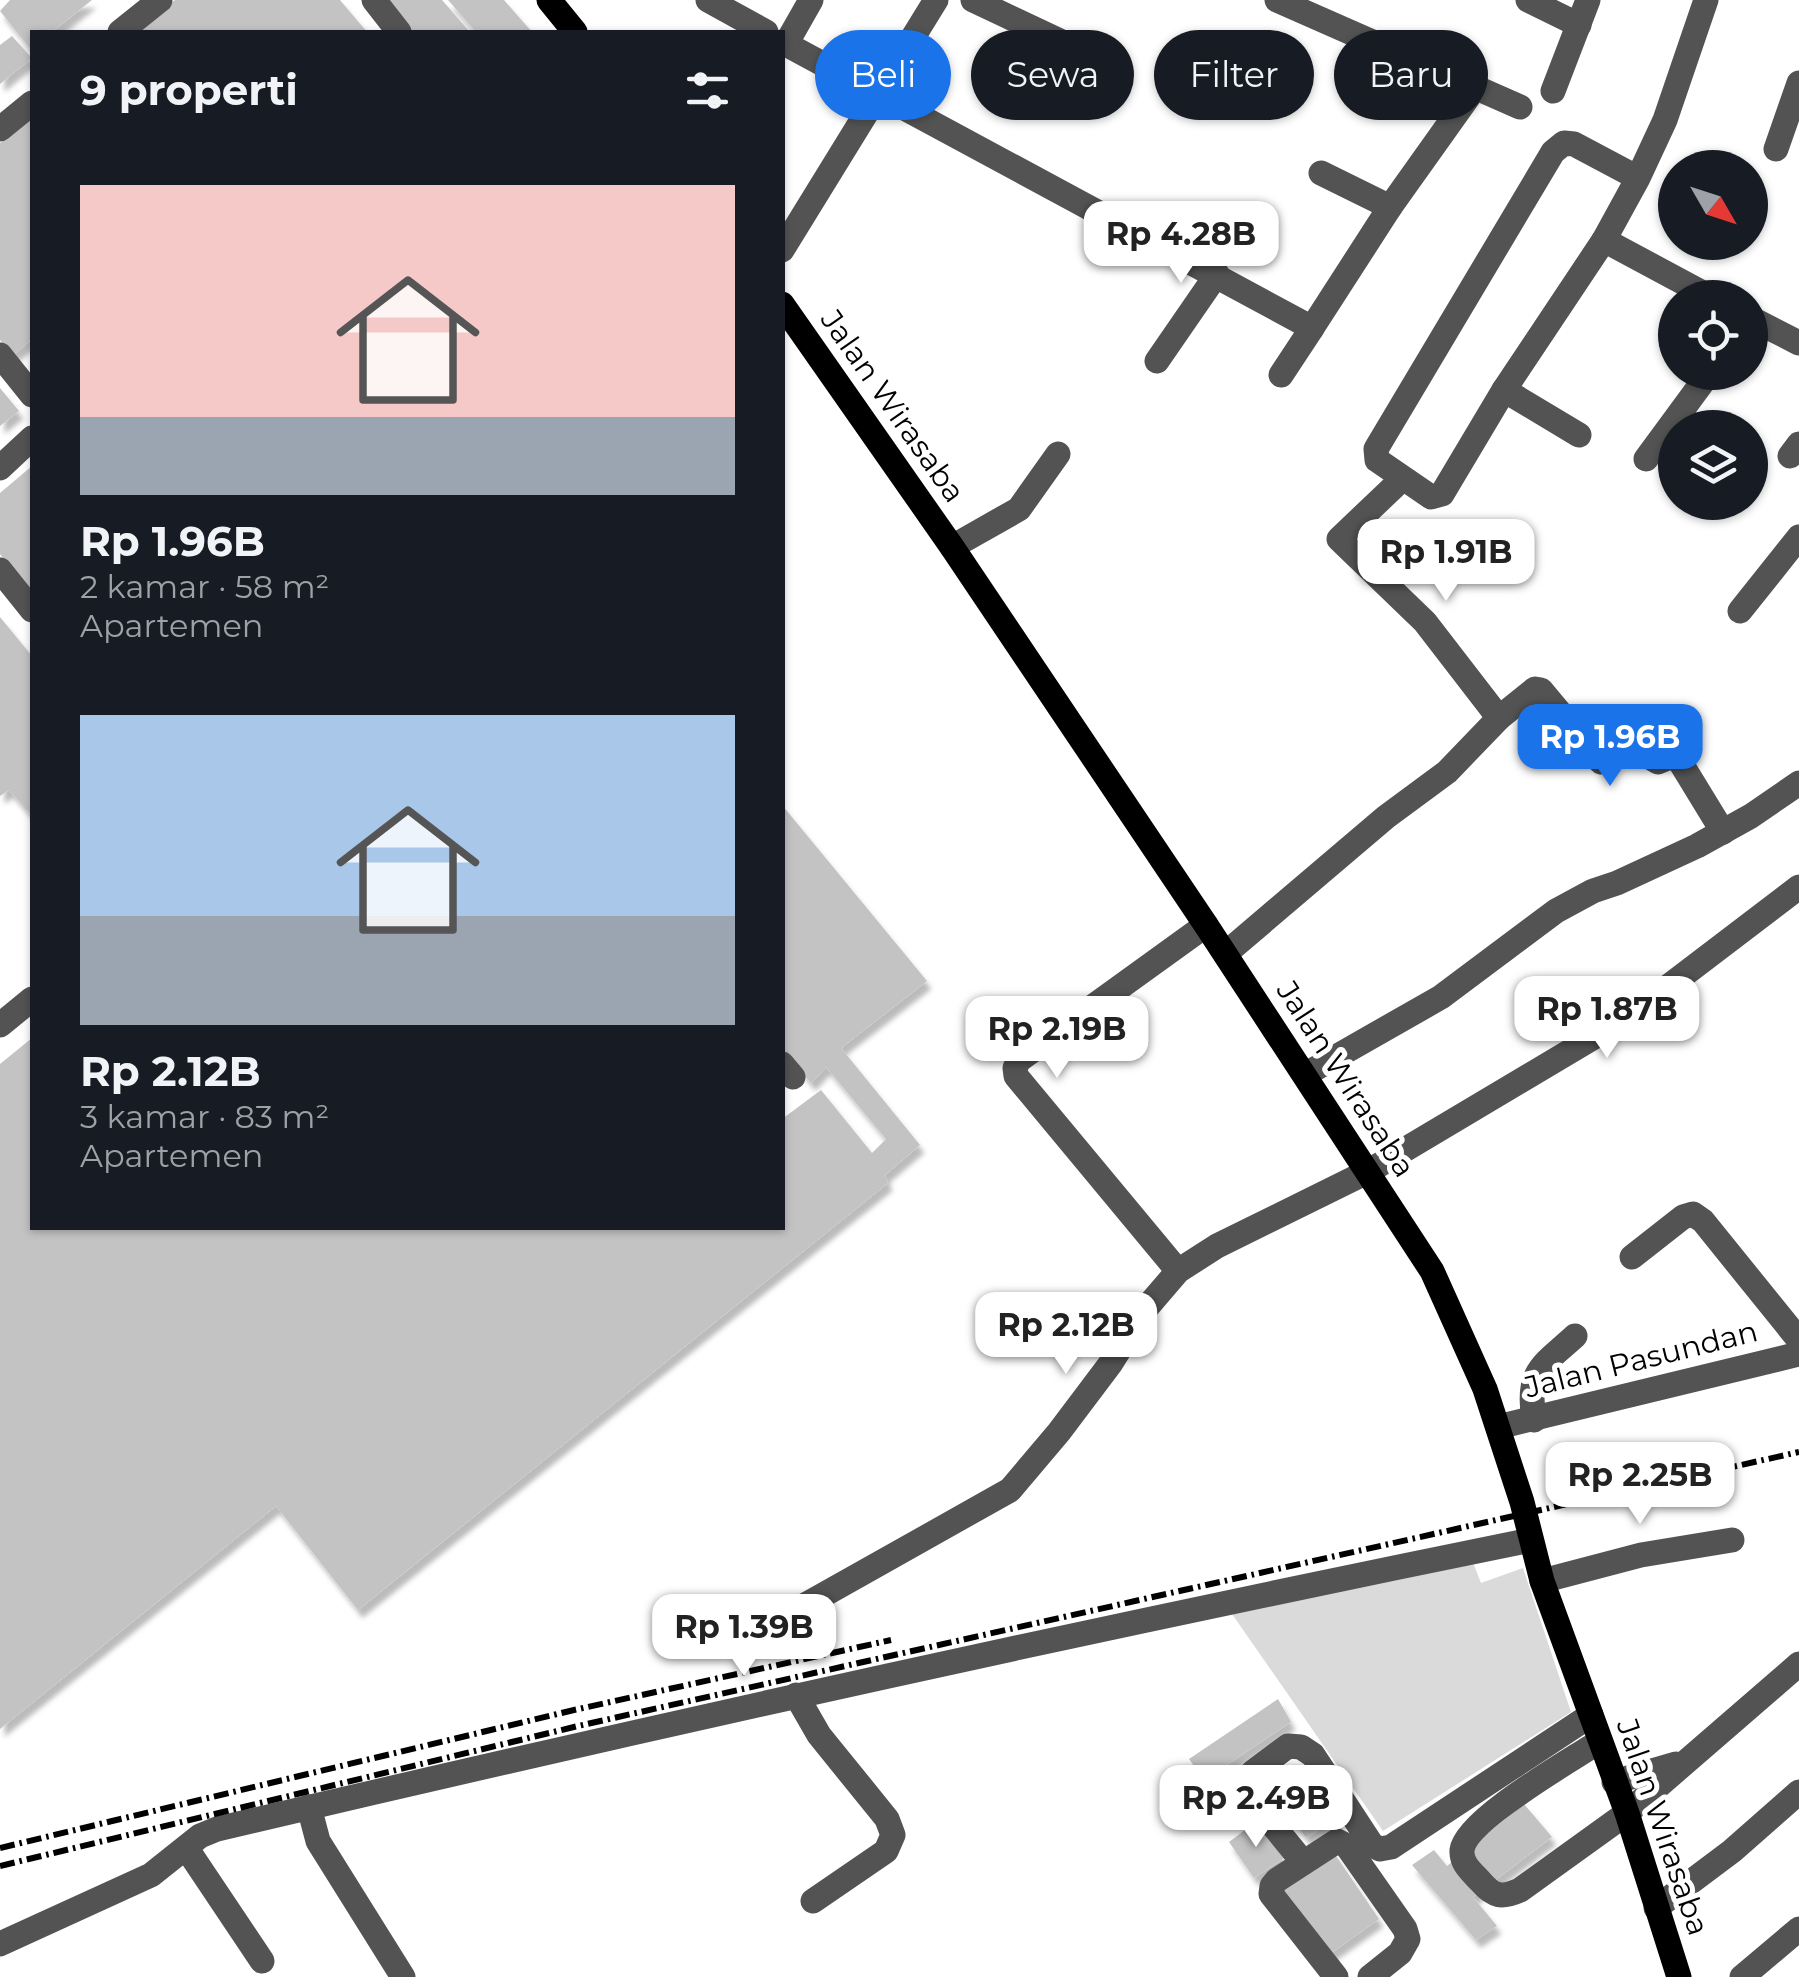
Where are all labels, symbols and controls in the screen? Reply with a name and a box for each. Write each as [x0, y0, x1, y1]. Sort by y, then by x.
chip: Beli [815, 30, 951, 120]
chip: Sewa [971, 30, 1134, 120]
chip: Filter [1154, 30, 1314, 120]
chip: Baru [1334, 30, 1488, 120]
icon: filters [680, 63, 735, 118]
text: 9 properti [80, 64, 298, 116]
north arrow [1658, 150, 1768, 260]
map controls [1658, 150, 1768, 520]
pin: Rp 4.28B [1078, 201, 1284, 286]
text: Rp 4.28B [1106, 214, 1256, 253]
icon: home [318, 250, 498, 430]
button: locate [1658, 280, 1768, 390]
street label: Jalan Wirasaba [812, 302, 973, 509]
button: layers [1658, 410, 1768, 520]
text: Rp 1.96B [80, 515, 265, 567]
pin: Rp 1.91B [1343, 519, 1549, 604]
text: Rp 1.91B [1380, 532, 1512, 571]
text: 2 kamar · 58 m² [80, 567, 329, 606]
text: Apartemen [80, 606, 263, 645]
pin: Rp 1.96B [1507, 704, 1713, 789]
text: Rp 1.96B [1540, 717, 1680, 756]
icon: home [318, 780, 498, 960]
street label: Jalan Wirasaba [1268, 973, 1423, 1184]
pin: Rp 1.87B [1504, 976, 1710, 1061]
text: Rp 1.87B [1536, 989, 1678, 1028]
pin: Rp 2.19B [954, 996, 1160, 1081]
text: Rp 2.19B [987, 1009, 1127, 1048]
text: Rp 2.12B [80, 1045, 261, 1097]
text: 3 kamar · 83 m² [80, 1097, 329, 1136]
text: Apartemen [80, 1136, 263, 1175]
pin: Rp 2.12B [963, 1292, 1169, 1377]
text: Rp 2.12B [997, 1305, 1135, 1344]
street label: Jalan Pasundan [1520, 1312, 1761, 1406]
pin: Rp 2.25B [1537, 1442, 1743, 1527]
text: Rp 2.25B [1568, 1455, 1712, 1494]
pin: Rp 1.39B [641, 1594, 847, 1679]
text: Rp 1.39B [674, 1607, 814, 1646]
street label: Jalan Wirasaba [1608, 1713, 1717, 1940]
pin: Rp 2.49B [1153, 1765, 1359, 1850]
text: Rp 2.49B [1181, 1778, 1331, 1817]

